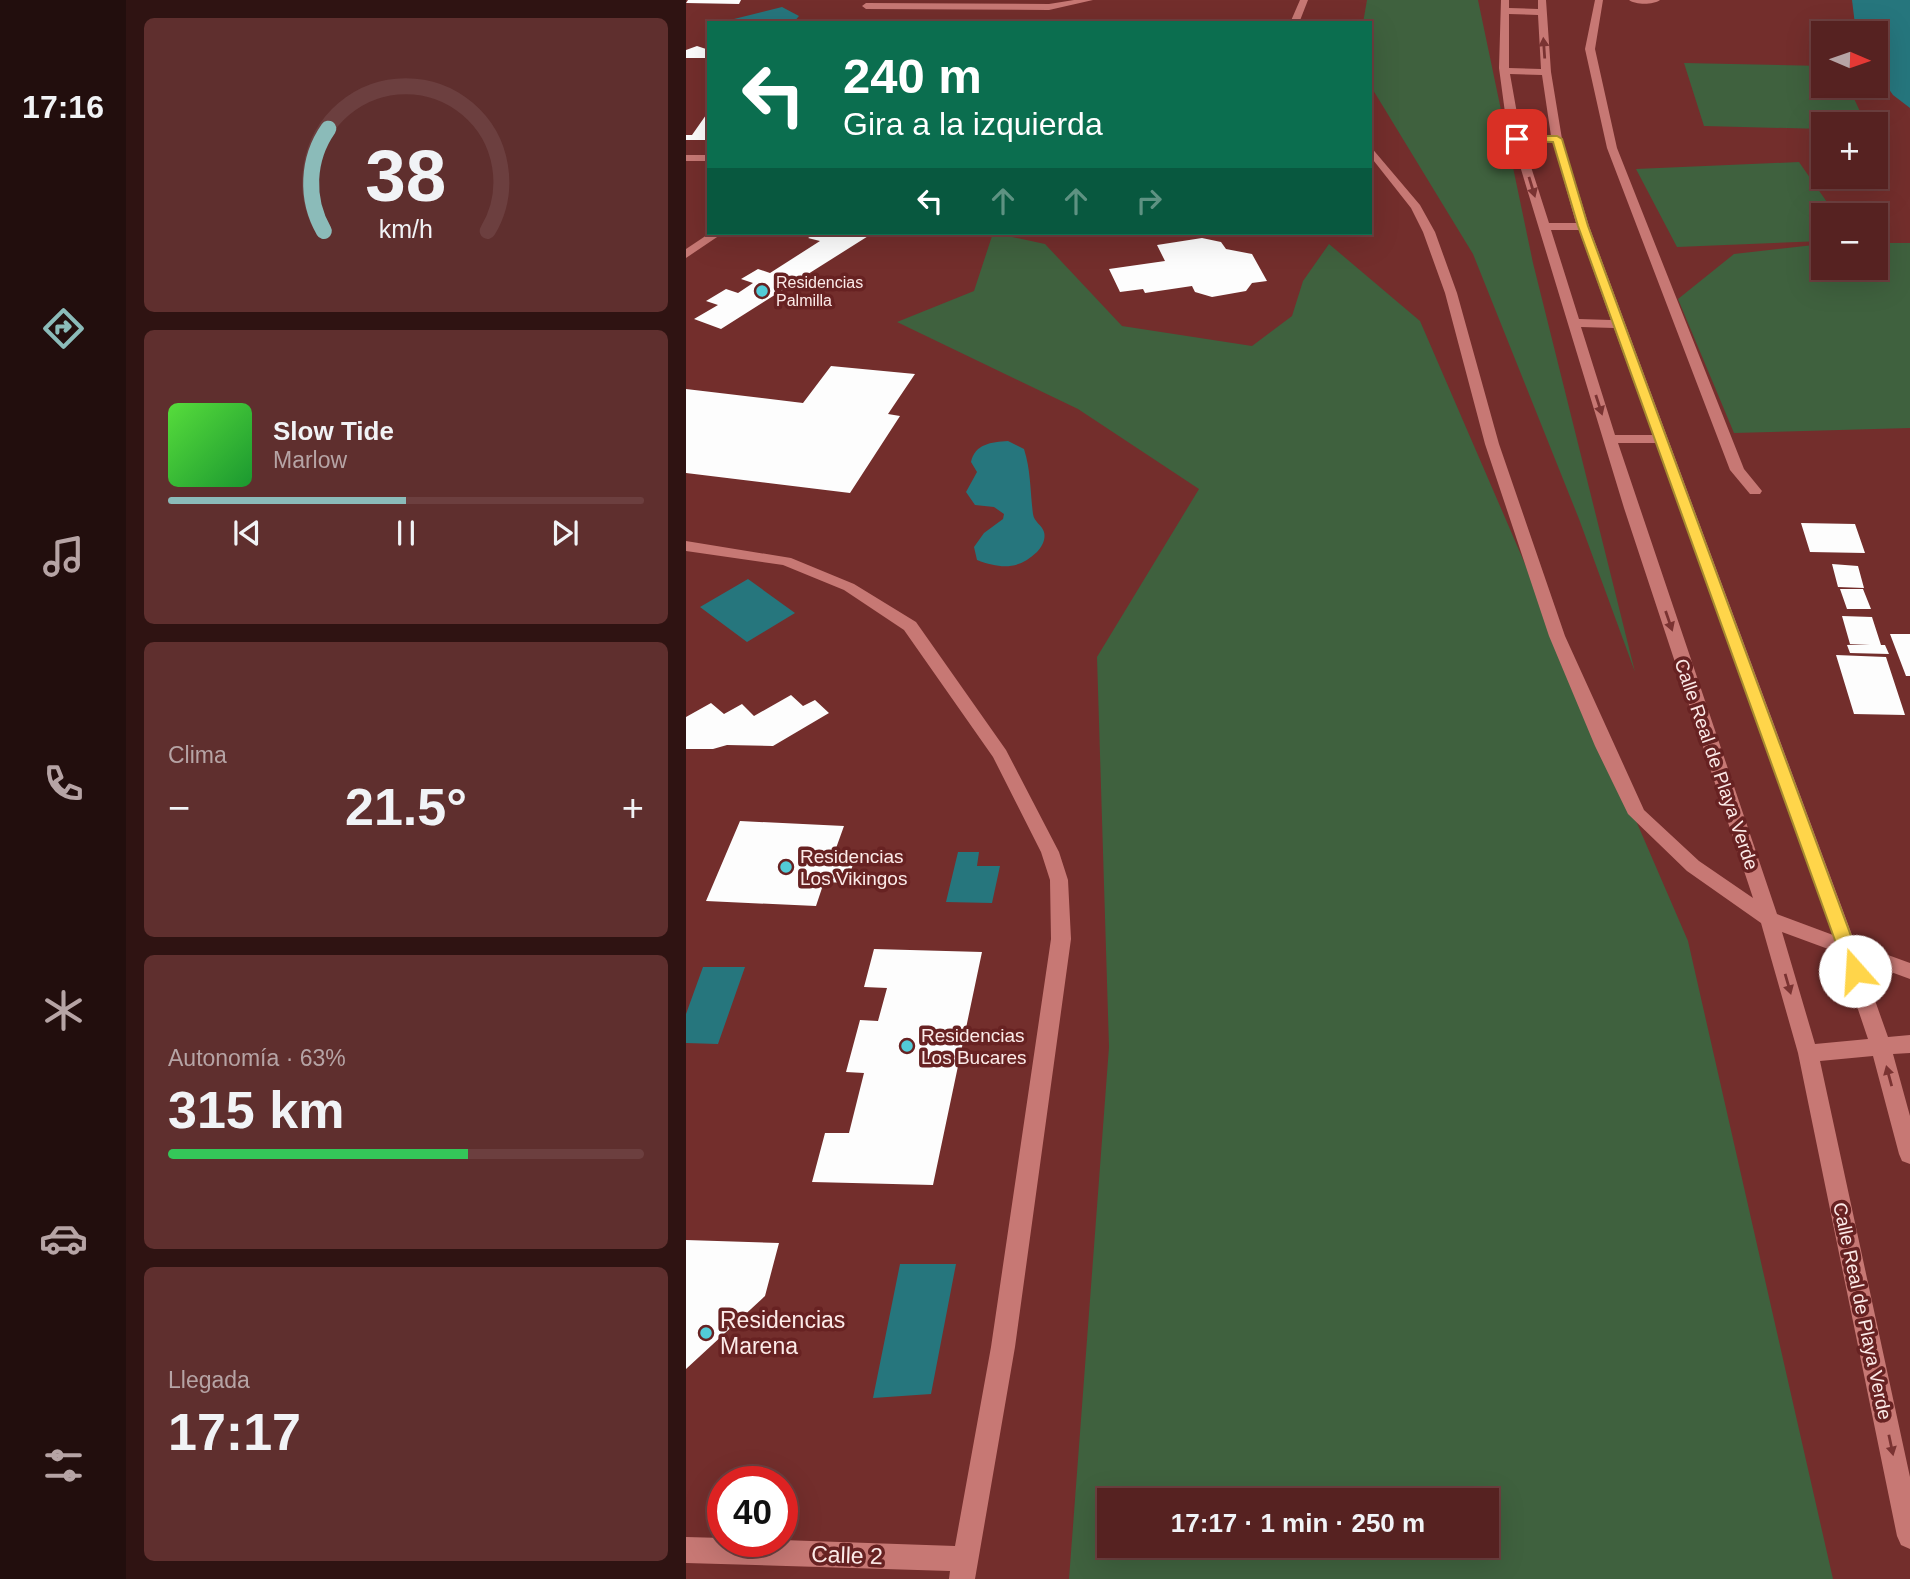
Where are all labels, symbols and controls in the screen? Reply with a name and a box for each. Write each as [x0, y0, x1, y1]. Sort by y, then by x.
north arrow [1811, 21, 1888, 98]
map controls [1811, 21, 1888, 280]
one-way arrow [1539, 37, 1550, 59]
icon: left [728, 49, 819, 140]
text: 240 m [843, 49, 982, 103]
text: 17:16 [22, 89, 104, 125]
text: Gira a la izquierda [843, 106, 1103, 142]
pin [1487, 109, 1547, 169]
button: + [1811, 112, 1888, 189]
icon: arrive [1498, 120, 1536, 158]
text: 38 [366, 135, 446, 216]
one-way arrow [1527, 177, 1538, 198]
icon: left [911, 182, 949, 220]
icon: ahead [984, 182, 1022, 220]
icon: ahead [1057, 182, 1095, 220]
icon: right [1130, 182, 1168, 220]
button: − [1811, 203, 1888, 280]
text: km/h [379, 215, 433, 243]
place label: Residencias Palmilla [776, 274, 863, 309]
marker: Residencias Palmilla [754, 283, 770, 299]
icon: directions [39, 304, 88, 353]
one-way arrow [1594, 394, 1604, 415]
text: Slow Tide [273, 416, 394, 446]
text: Marlow [273, 447, 347, 473]
icon: previous [228, 514, 266, 552]
icon: pause [387, 514, 425, 552]
icon: next [546, 514, 584, 552]
icon: music [39, 532, 88, 581]
one-way arrow [1664, 611, 1675, 632]
street label: Calle Real de Playa Verde [1670, 656, 1763, 872]
text: Clima [168, 742, 227, 768]
icon: phone [39, 759, 88, 808]
text: 21.5° [345, 778, 467, 836]
text: − [168, 787, 190, 829]
text: + [622, 787, 644, 829]
place label: Residencias Los Vikingos [800, 846, 907, 889]
marker: Residencias Los Vikingos [778, 859, 794, 875]
position arrow [1818, 934, 1892, 1008]
one-way arrow [1783, 973, 1794, 995]
icon: climate [39, 986, 88, 1035]
place label: Residencias Los Bucares [921, 1025, 1027, 1068]
marker: Residencias Los Bucares [899, 1038, 915, 1054]
text: Autonomía · 63% [168, 1045, 346, 1071]
one-way arrow [1883, 1065, 1894, 1087]
text: 315 km [168, 1081, 344, 1139]
street label: Calle Real de Playa Verde [1829, 1200, 1896, 1422]
icon: car [39, 1214, 88, 1263]
place label: Residencias Marena [720, 1307, 845, 1359]
marker: Residencias Marena [698, 1325, 714, 1341]
text: Llegada [168, 1367, 250, 1393]
text: 17:17 [168, 1403, 301, 1461]
one-way arrow [1885, 1434, 1896, 1456]
icon: filters [39, 1441, 88, 1490]
speed limit sign: 40 [707, 1466, 798, 1557]
text: 17:17 · 1 min · 250 m [1171, 1508, 1425, 1538]
street label: Calle 2 [811, 1541, 883, 1569]

